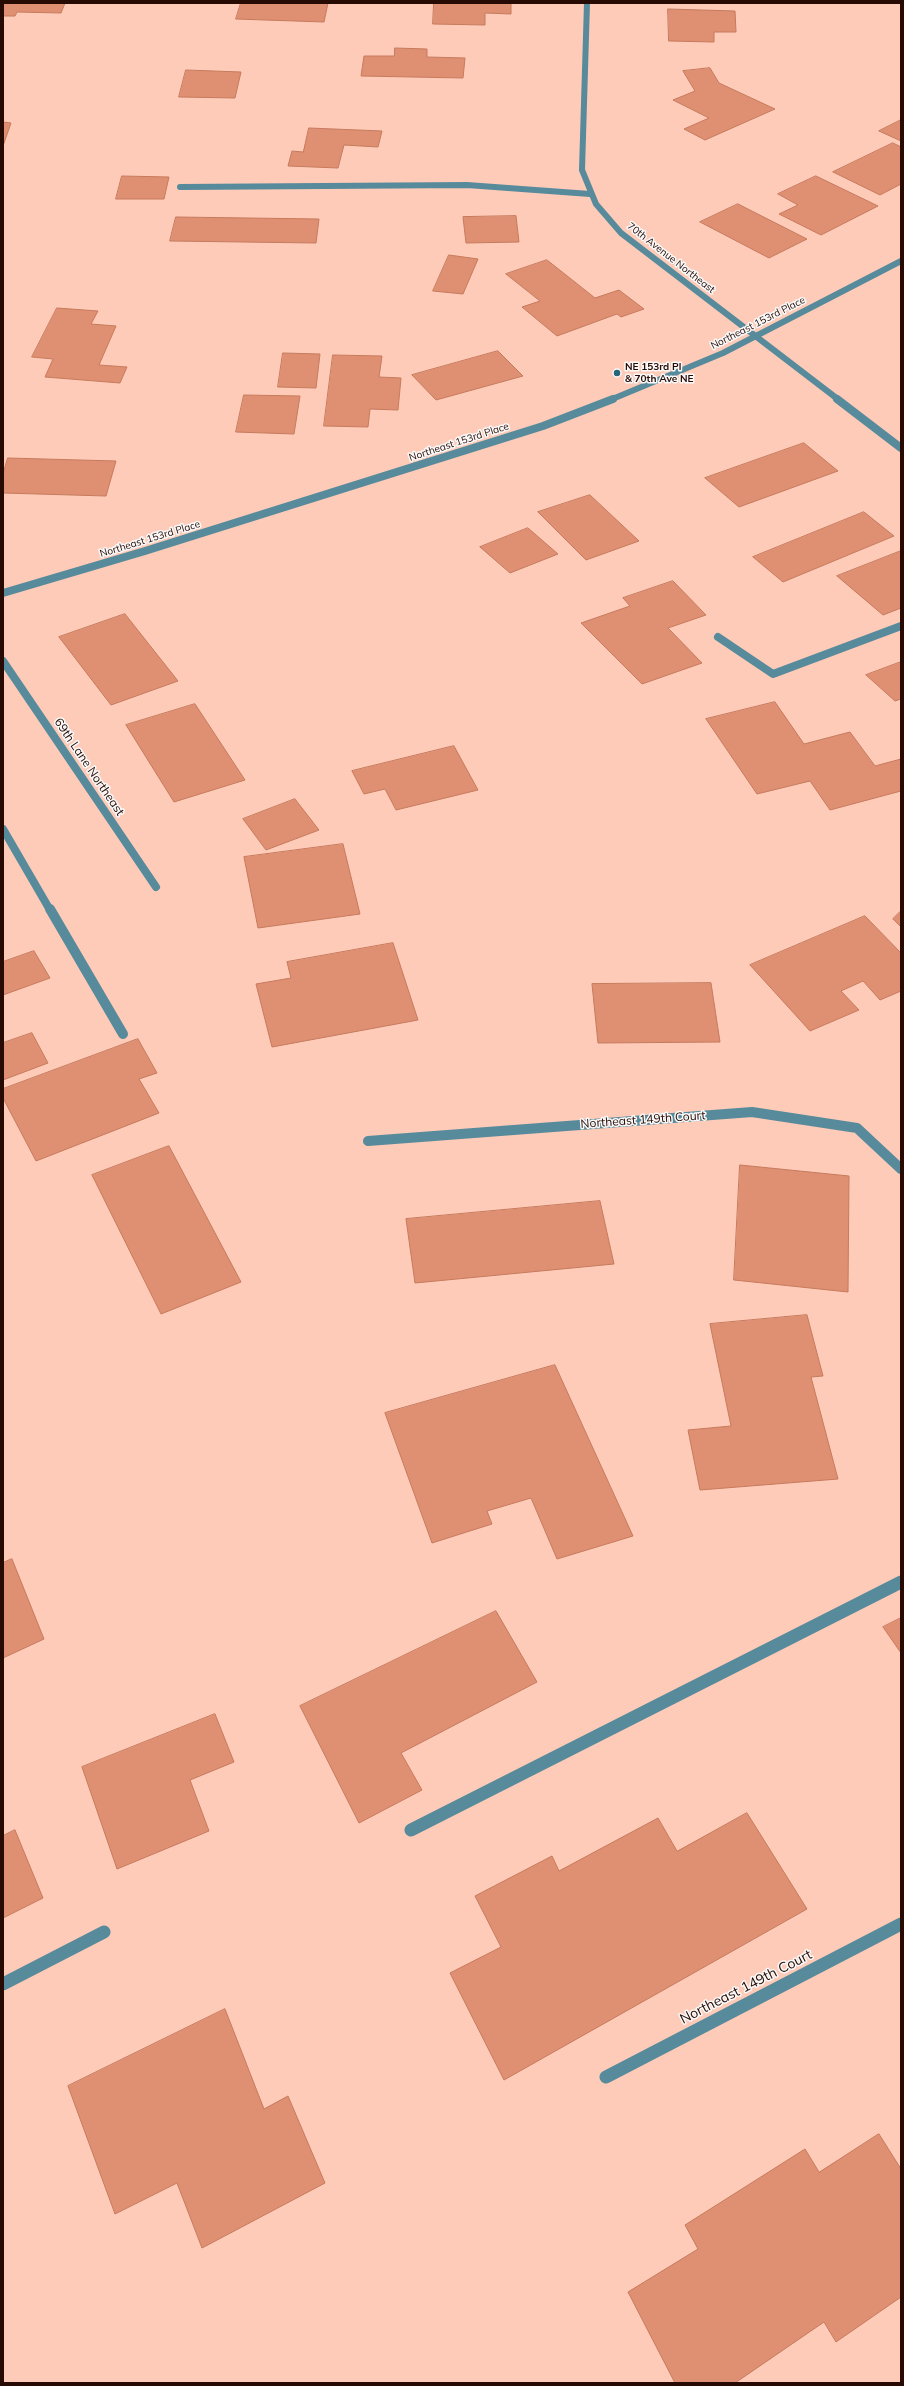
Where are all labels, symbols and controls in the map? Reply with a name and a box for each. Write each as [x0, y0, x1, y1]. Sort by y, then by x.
street label: 70th Avenue Northeast [625, 220, 717, 296]
street label: Northeast 153rd Place [709, 294, 807, 352]
place label: NE 153rd Pl & 70th Ave NE [625, 361, 693, 384]
marker: NE 153rd Pl & 70th Ave NE [612, 368, 622, 378]
street label: Northeast 153rd Place [408, 420, 510, 464]
street label: Northeast 153rd Place [98, 518, 202, 560]
street label: 69th Lane Northeast [51, 715, 127, 819]
street label: Northeast 149th Court [580, 1108, 706, 1132]
street label: Northeast 149th Court [677, 1946, 815, 2028]

